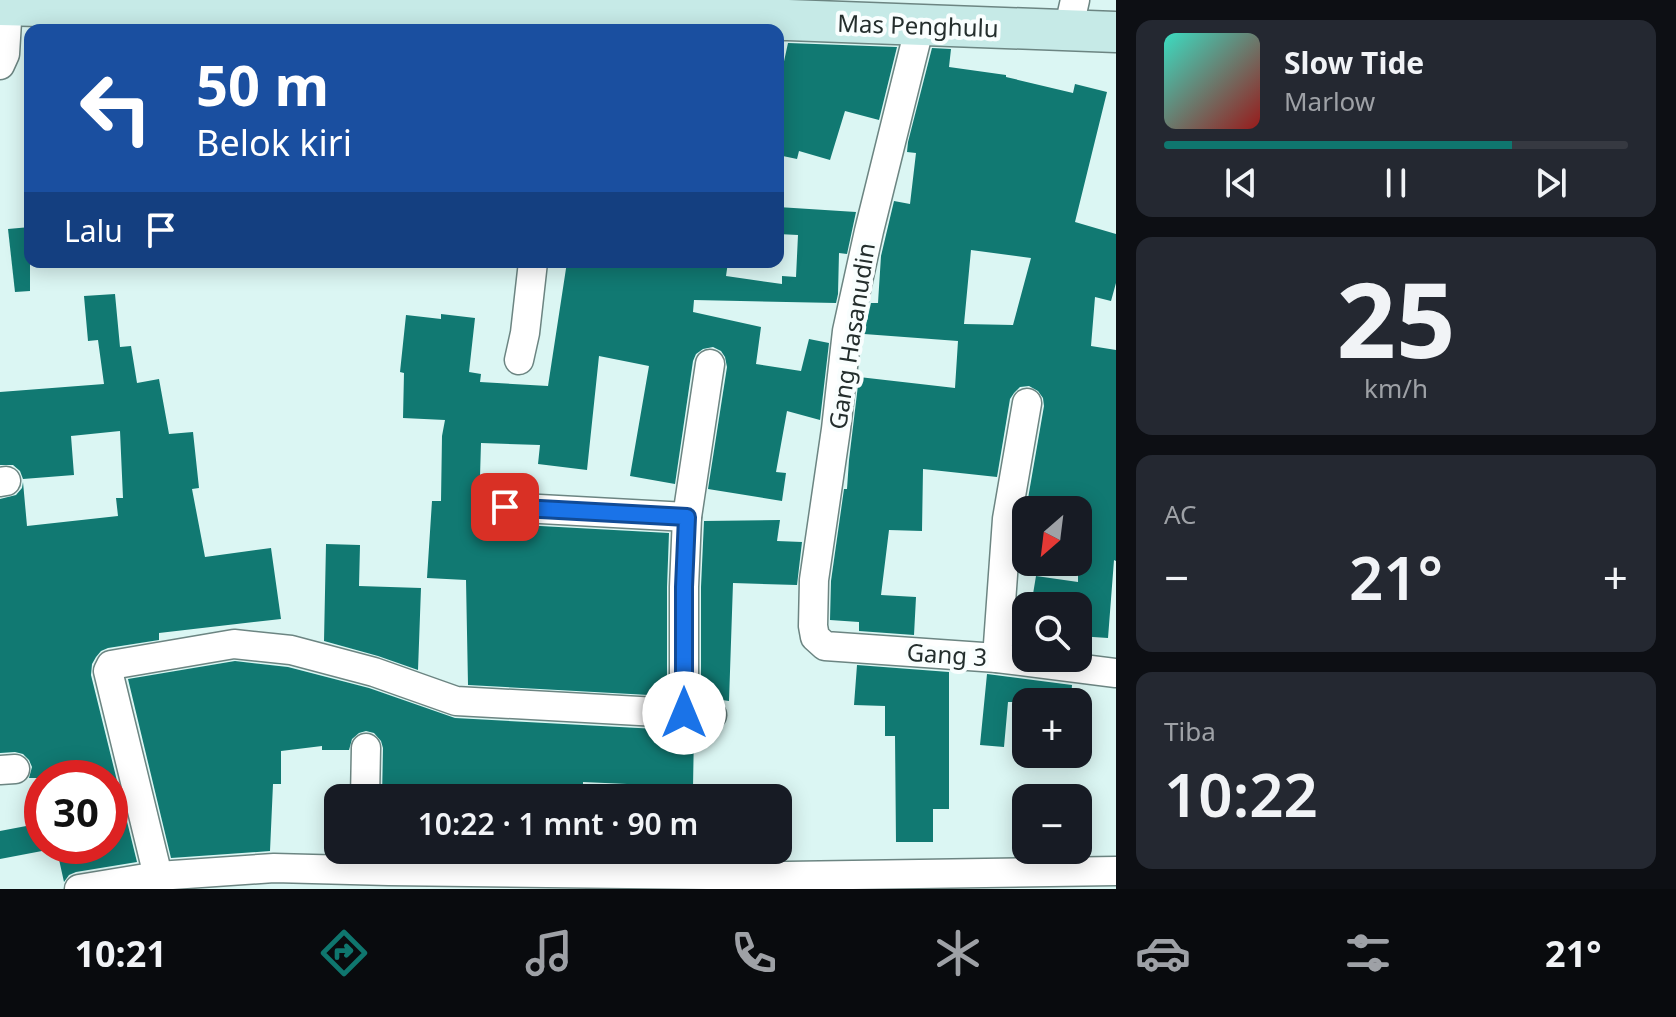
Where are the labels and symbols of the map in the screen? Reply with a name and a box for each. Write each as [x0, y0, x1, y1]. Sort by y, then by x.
street label: Mas Penghulu [837, 6, 999, 44]
street label: Gang Hasanudin [820, 240, 882, 432]
pin [471, 473, 539, 541]
north arrow [1012, 496, 1092, 576]
street label: Gang 3 [906, 635, 988, 673]
position arrow [642, 671, 726, 755]
speed limit sign: 30 [24, 760, 128, 864]

